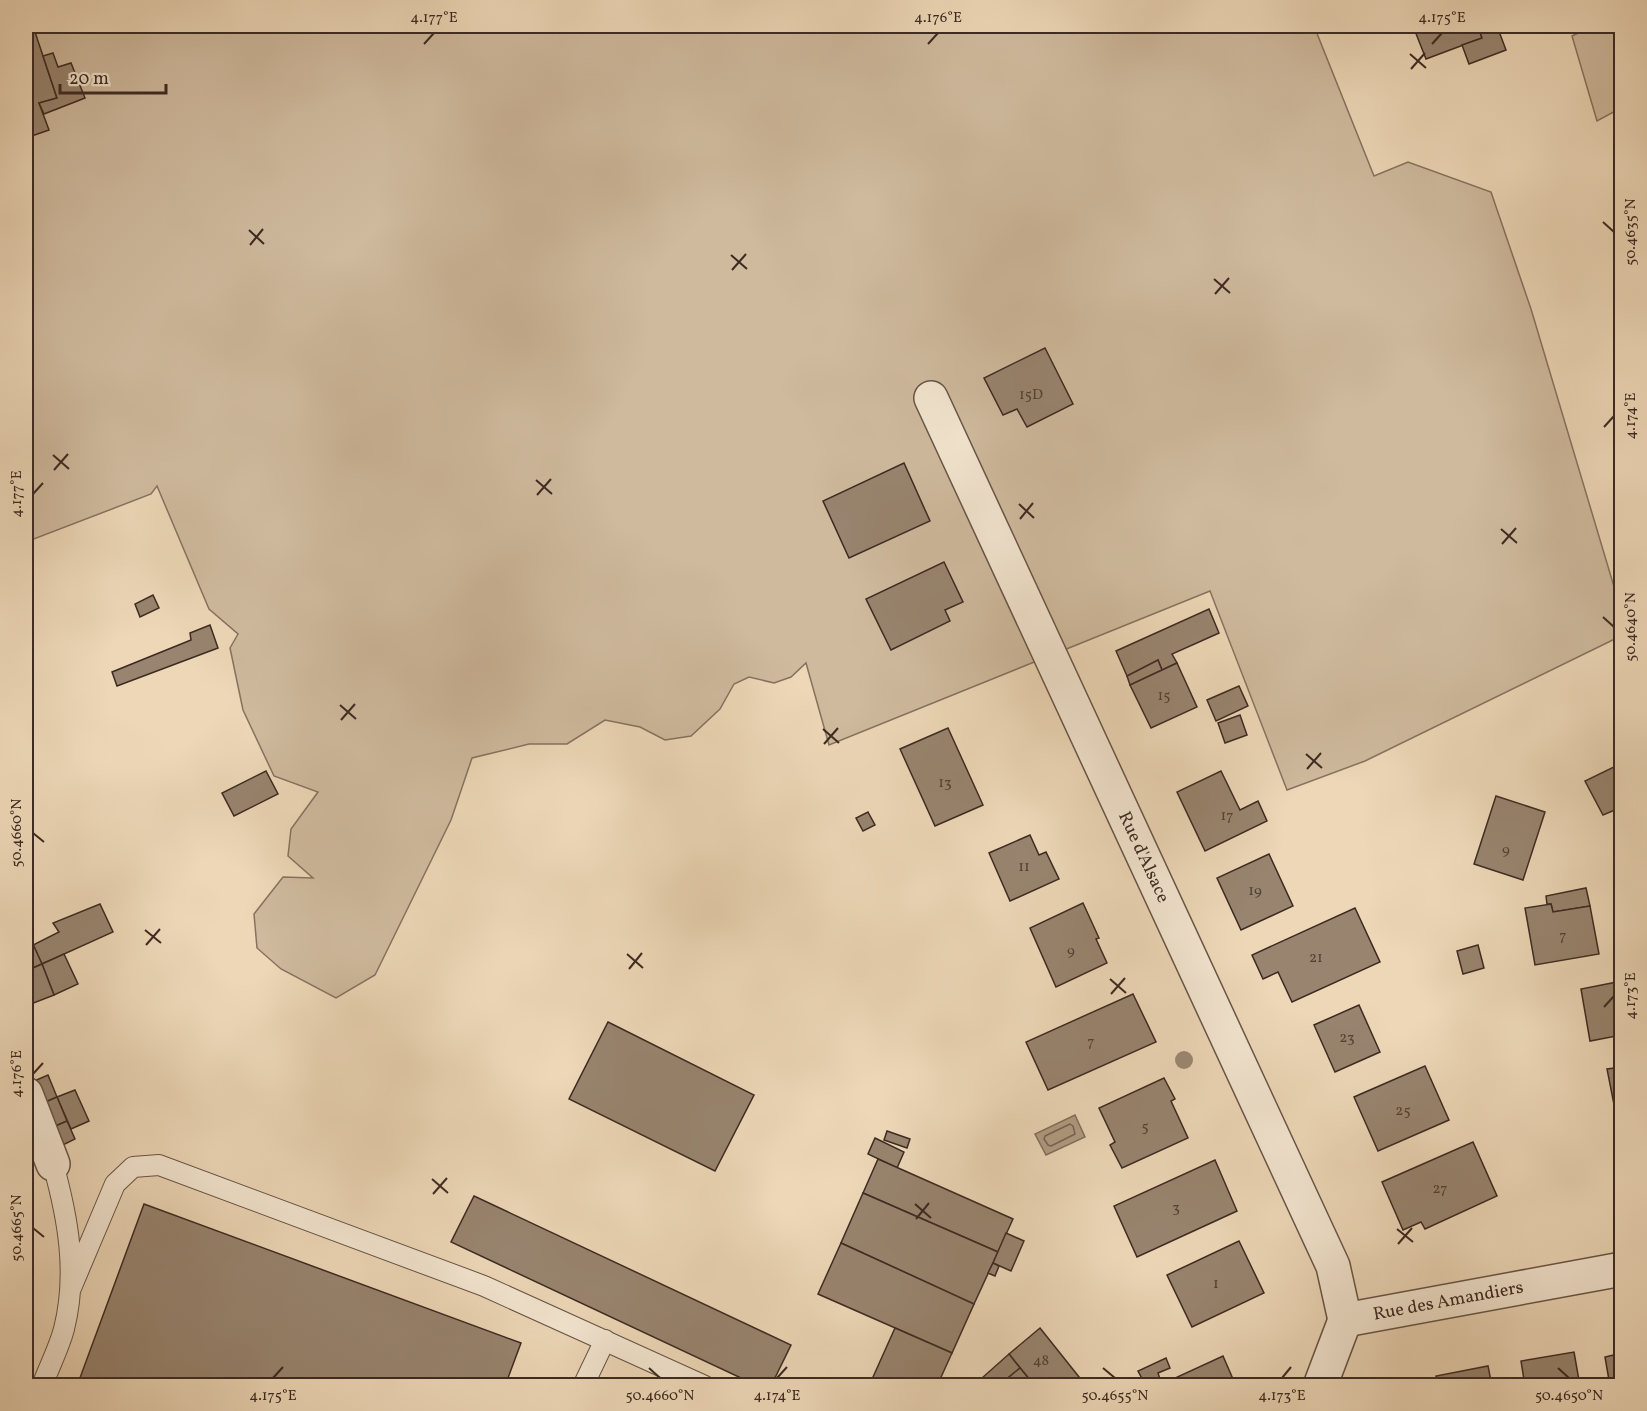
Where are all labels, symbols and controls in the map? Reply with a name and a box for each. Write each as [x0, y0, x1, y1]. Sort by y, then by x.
text: 4.177°E [410, 8, 458, 29]
text: 4.176°E [914, 8, 962, 29]
text: 4.175°E [1418, 8, 1466, 29]
scale bar [60, 57, 166, 95]
text: 20 m [69, 67, 109, 92]
text: 50.4635°N [1621, 198, 1642, 266]
house number: 15D [1019, 385, 1043, 406]
text: 4.174°E [1621, 392, 1642, 440]
text: 4.177°E [7, 470, 28, 518]
text: 50.4640°N [1621, 592, 1642, 662]
house number: 15 [1157, 686, 1171, 707]
house number: 13 [938, 773, 952, 794]
text: 50.4660°N [7, 799, 28, 867]
house number: 17 [1220, 806, 1234, 827]
street label: Rue d'Alsace [1112, 807, 1176, 907]
house number: 9 [1502, 840, 1510, 861]
house number: 11 [1018, 857, 1030, 878]
house number: 19 [1248, 881, 1262, 902]
house number: 7 [1559, 926, 1567, 947]
house number: 9 [1067, 941, 1075, 962]
house number: 21 [1309, 948, 1323, 969]
text: 4.173°E [1621, 972, 1642, 1020]
house number: 23 [1339, 1028, 1355, 1049]
house number: 7 [1087, 1032, 1095, 1053]
text: 4.176°E [7, 1050, 28, 1098]
house number: 25 [1395, 1101, 1411, 1122]
house number: 5 [1141, 1117, 1149, 1138]
house number: 27 [1433, 1179, 1447, 1200]
text: 50.4665°N [7, 1194, 28, 1262]
house number: 3 [1172, 1198, 1180, 1219]
house number: 1 [1213, 1274, 1219, 1295]
street label: Rue des Amandiers [1371, 1275, 1525, 1327]
house number: 48 [1033, 1351, 1049, 1372]
text: 4.175°E [249, 1386, 297, 1407]
text: 50.4660°N [626, 1386, 694, 1407]
text: 4.174°E [753, 1386, 801, 1407]
text: 50.4655°N [1081, 1386, 1149, 1407]
text: 4.173°E [1258, 1386, 1306, 1407]
text: 50.4650°N [1535, 1386, 1603, 1407]

